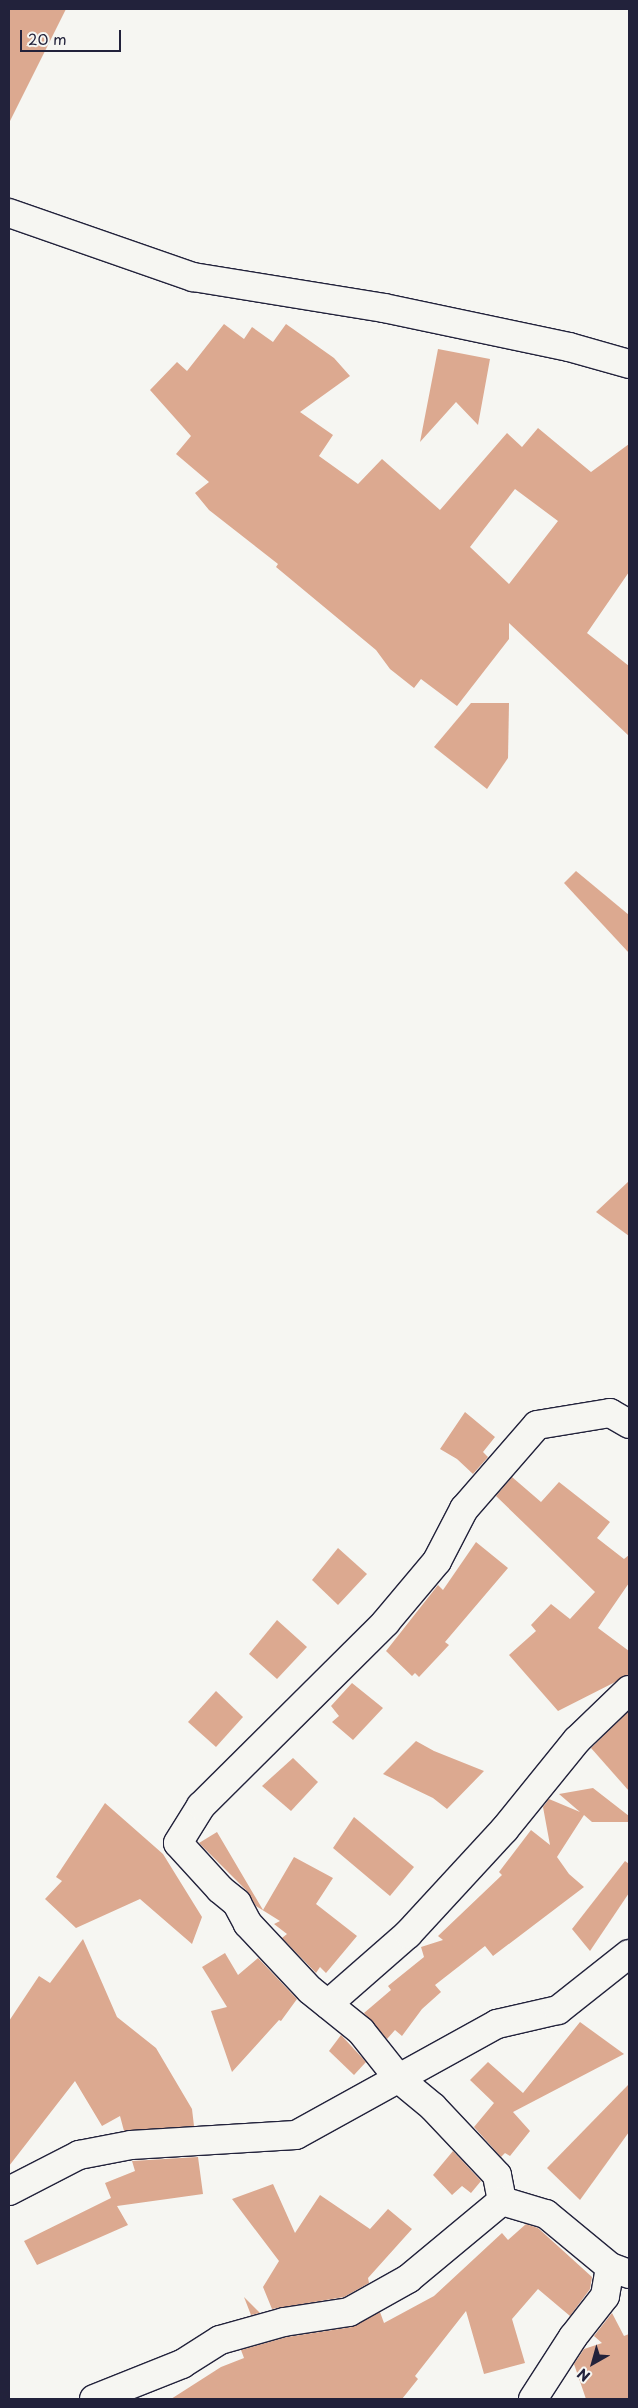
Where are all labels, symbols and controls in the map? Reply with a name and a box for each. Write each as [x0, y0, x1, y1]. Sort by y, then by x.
scale bar [22, 20, 124, 52]
text: 20 m [28, 27, 67, 50]
north arrow [568, 2338, 618, 2388]
text: N [573, 2364, 594, 2387]

